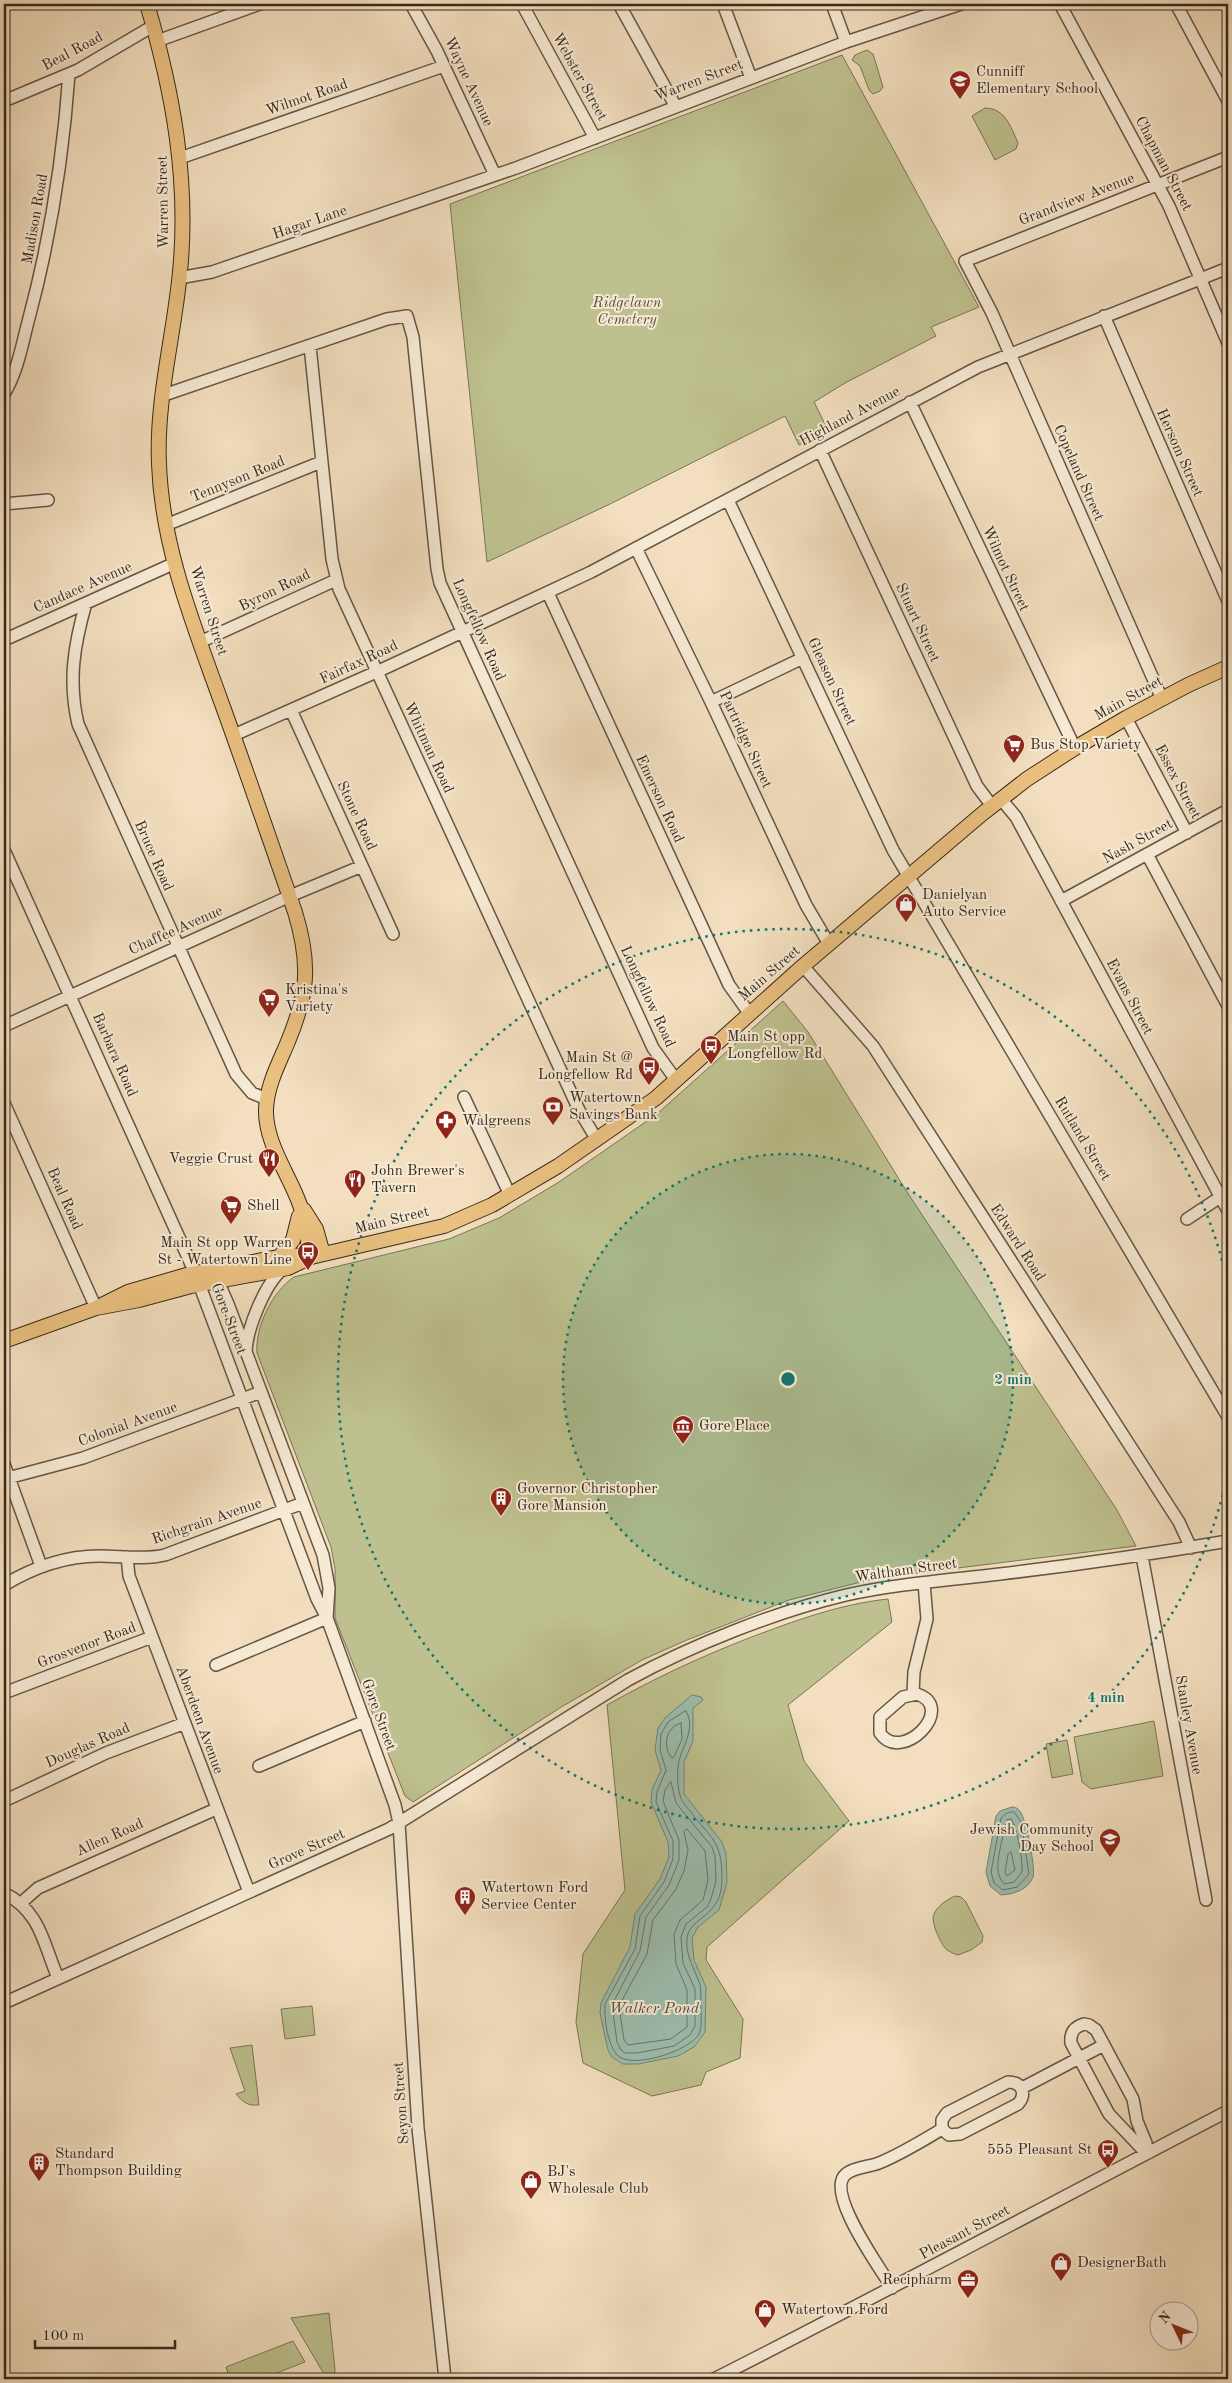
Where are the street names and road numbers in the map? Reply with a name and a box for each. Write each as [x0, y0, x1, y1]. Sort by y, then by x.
street label: Beal Road [40, 30, 106, 74]
street label: Webster Street [549, 31, 609, 123]
street label: Wayne Avenue [441, 35, 495, 129]
street label: Warren Street [653, 57, 745, 105]
street label: Wilmot Road [264, 77, 350, 119]
street label: Chapman Street [1132, 114, 1194, 214]
street label: Warren Street [156, 155, 172, 249]
street label: Grandview Avenue [1017, 171, 1137, 229]
street label: Madison Road [21, 172, 51, 265]
street label: Hagar Lane [271, 203, 349, 243]
street label: Highland Avenue [797, 384, 903, 450]
street label: Hersom Street [1153, 407, 1205, 499]
street label: Copeland Street [1050, 423, 1106, 523]
street label: Tennyson Road [189, 454, 288, 506]
street label: Wilmot Street [979, 524, 1031, 614]
street label: Candace Avenue [31, 560, 135, 616]
street label: Warren Street [186, 564, 230, 658]
street label: Byron Road [237, 567, 313, 615]
street label: Longfellow Road [449, 577, 507, 683]
street label: Stuart Street [892, 581, 942, 665]
street label: Gleason Street [804, 636, 858, 728]
street label: Fairfax Road [318, 638, 401, 688]
street label: Main Street [1092, 674, 1166, 724]
street label: Partridge Street [716, 689, 774, 791]
street label: Whitman Road [400, 700, 456, 796]
street label: Essex Street [1151, 742, 1203, 822]
street label: Emerson Road [632, 753, 686, 845]
street label: Stone Road [333, 779, 379, 853]
street label: Nash Street [1100, 817, 1176, 867]
street label: Bruce Road [131, 818, 175, 894]
street label: Chaffee Avenue [127, 904, 225, 958]
street label: Main Street [736, 943, 804, 1005]
street label: Longfellow Road [617, 944, 677, 1050]
street label: Evans Street [1103, 956, 1155, 1038]
street label: Barbara Road [89, 1011, 139, 1099]
street label: Rutland Street [1051, 1094, 1113, 1184]
street label: Beal Road [44, 1166, 84, 1232]
street label: Edward Road [987, 1202, 1047, 1284]
street label: Main Street [353, 1205, 431, 1237]
street label: Gore Street [208, 1281, 248, 1357]
street label: Colonial Avenue [76, 1400, 180, 1450]
street label: Richgrain Avenue [150, 1496, 264, 1548]
street label: Waltham Street [854, 1556, 958, 1586]
street label: Grosvenor Road [36, 1620, 139, 1672]
street label: Aberdeen Avenue [172, 1664, 226, 1776]
street label: Stanley Avenue [1172, 1674, 1204, 1776]
street label: Gore Street [358, 1677, 398, 1753]
street label: Douglas Road [43, 1721, 133, 1771]
street label: Allen Road [74, 1816, 146, 1860]
street label: Grove Street [267, 1827, 347, 1873]
street label: Seyon Street [392, 2061, 412, 2145]
street label: Pleasant Street [917, 2203, 1013, 2263]

